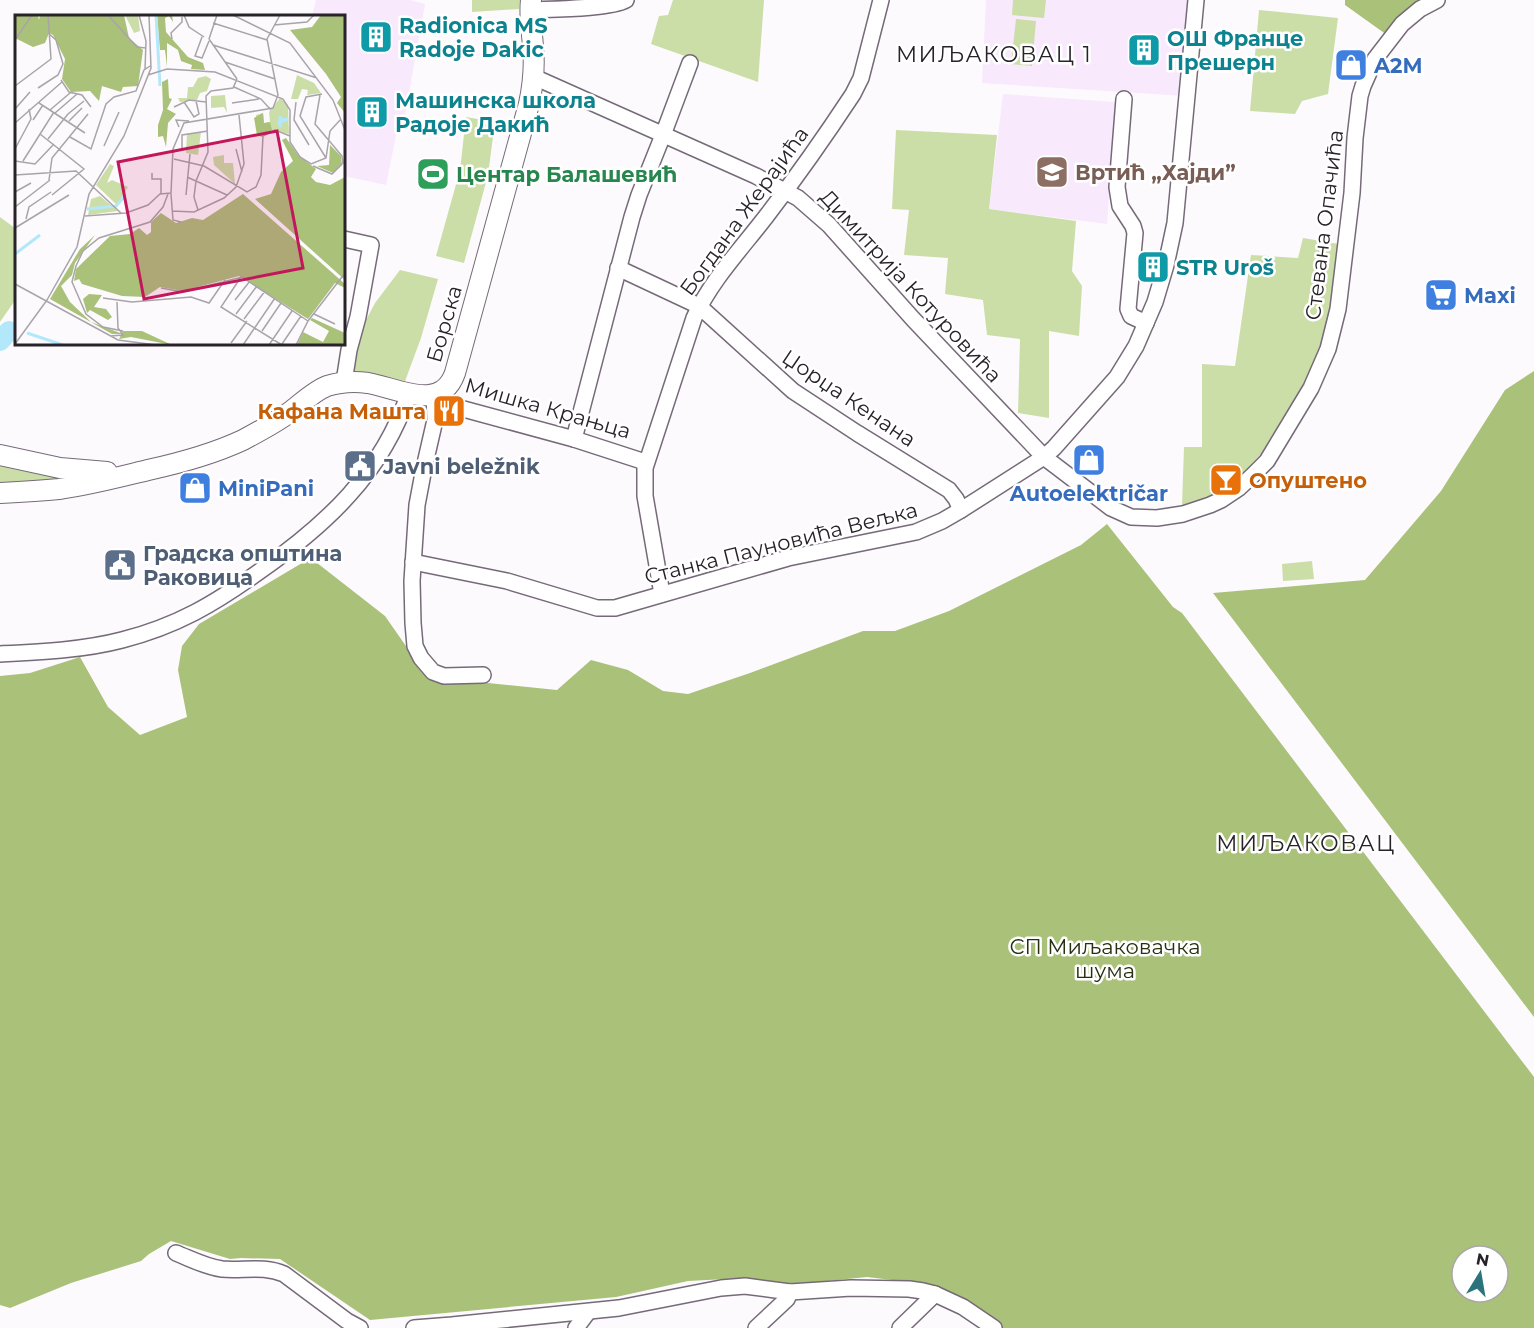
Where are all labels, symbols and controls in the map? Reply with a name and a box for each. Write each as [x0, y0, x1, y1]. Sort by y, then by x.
place label: Radionica MS Radoje Dakic [399, 13, 548, 62]
inset map [15, 15, 345, 345]
building icon: Radionica MS Radoje Dakic [358, 19, 394, 55]
place label: ОШ Франце Прешерн [1167, 26, 1304, 75]
building icon: ОШ Франце Прешерн [1126, 32, 1162, 68]
district label: МИЉАКОВАЦ 1 [896, 41, 1092, 68]
shop icon: A2M [1333, 47, 1369, 83]
place label: A2M [1373, 53, 1423, 78]
place label: Машинска школа Радоје Дакић [395, 88, 596, 137]
building icon: Машинска школа Радоје Дакић [354, 94, 390, 130]
street label: Богдана Жерајића [674, 122, 814, 300]
street label: Стевана Опачића [1300, 128, 1348, 322]
school or university icon: Вртић „Хајди” [1034, 154, 1070, 190]
sports icon: Центар Балашевић [415, 156, 451, 192]
place label: Вртић „Хајди” [1075, 160, 1236, 185]
place label: Центар Балашевић [456, 162, 677, 187]
street label: Димитрија Котуровића [815, 184, 1007, 388]
building icon: STR Uroš [1135, 249, 1171, 285]
place label: STR Uroš [1176, 255, 1274, 280]
supermarket icon: Maxi [1423, 277, 1459, 313]
street label: Борска [421, 283, 467, 365]
place label: Maxi [1464, 283, 1516, 308]
street label: Џорџа Кенана [777, 344, 921, 452]
street label: Мишка Крањца [462, 372, 634, 444]
restaurant icon: Кафана Машта [431, 393, 467, 429]
place label: Кафана Машта [258, 399, 426, 424]
shop icon: Autoelektričar [1071, 442, 1107, 478]
public building icon: Javni beležnik [342, 448, 378, 484]
place label: Javni beležnik [382, 454, 540, 479]
bar icon: Опуштено [1208, 462, 1244, 498]
place label: Опуштено [1249, 468, 1367, 493]
shop icon: MiniPani [177, 470, 213, 506]
place label: MiniPani [218, 476, 314, 501]
place label: Autoelektričar [1009, 481, 1168, 506]
street label: Станка Пауновића Вељка [642, 497, 920, 589]
place label: Градска општина Раковица [143, 541, 342, 590]
public building icon: Градска општина Раковица [102, 547, 138, 583]
district label: МИЉАКОВАЦ [1216, 830, 1396, 857]
park label: СП Миљаковачка шума [1009, 934, 1201, 983]
north arrow [1450, 1244, 1510, 1304]
text: N [1475, 1249, 1491, 1270]

